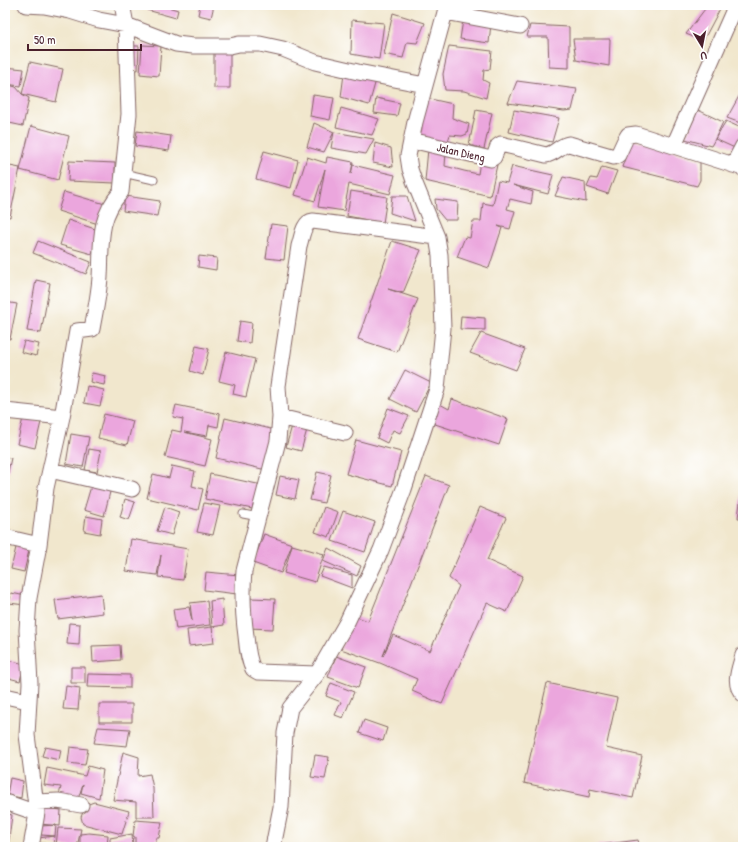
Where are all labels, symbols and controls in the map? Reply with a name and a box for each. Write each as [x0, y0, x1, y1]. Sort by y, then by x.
scale bar [28, 26, 141, 52]
north arrow [682, 26, 722, 66]
text: 50 m [34, 31, 55, 48]
text: U [700, 48, 708, 63]
street label: Jalan Dieng [435, 138, 487, 166]

